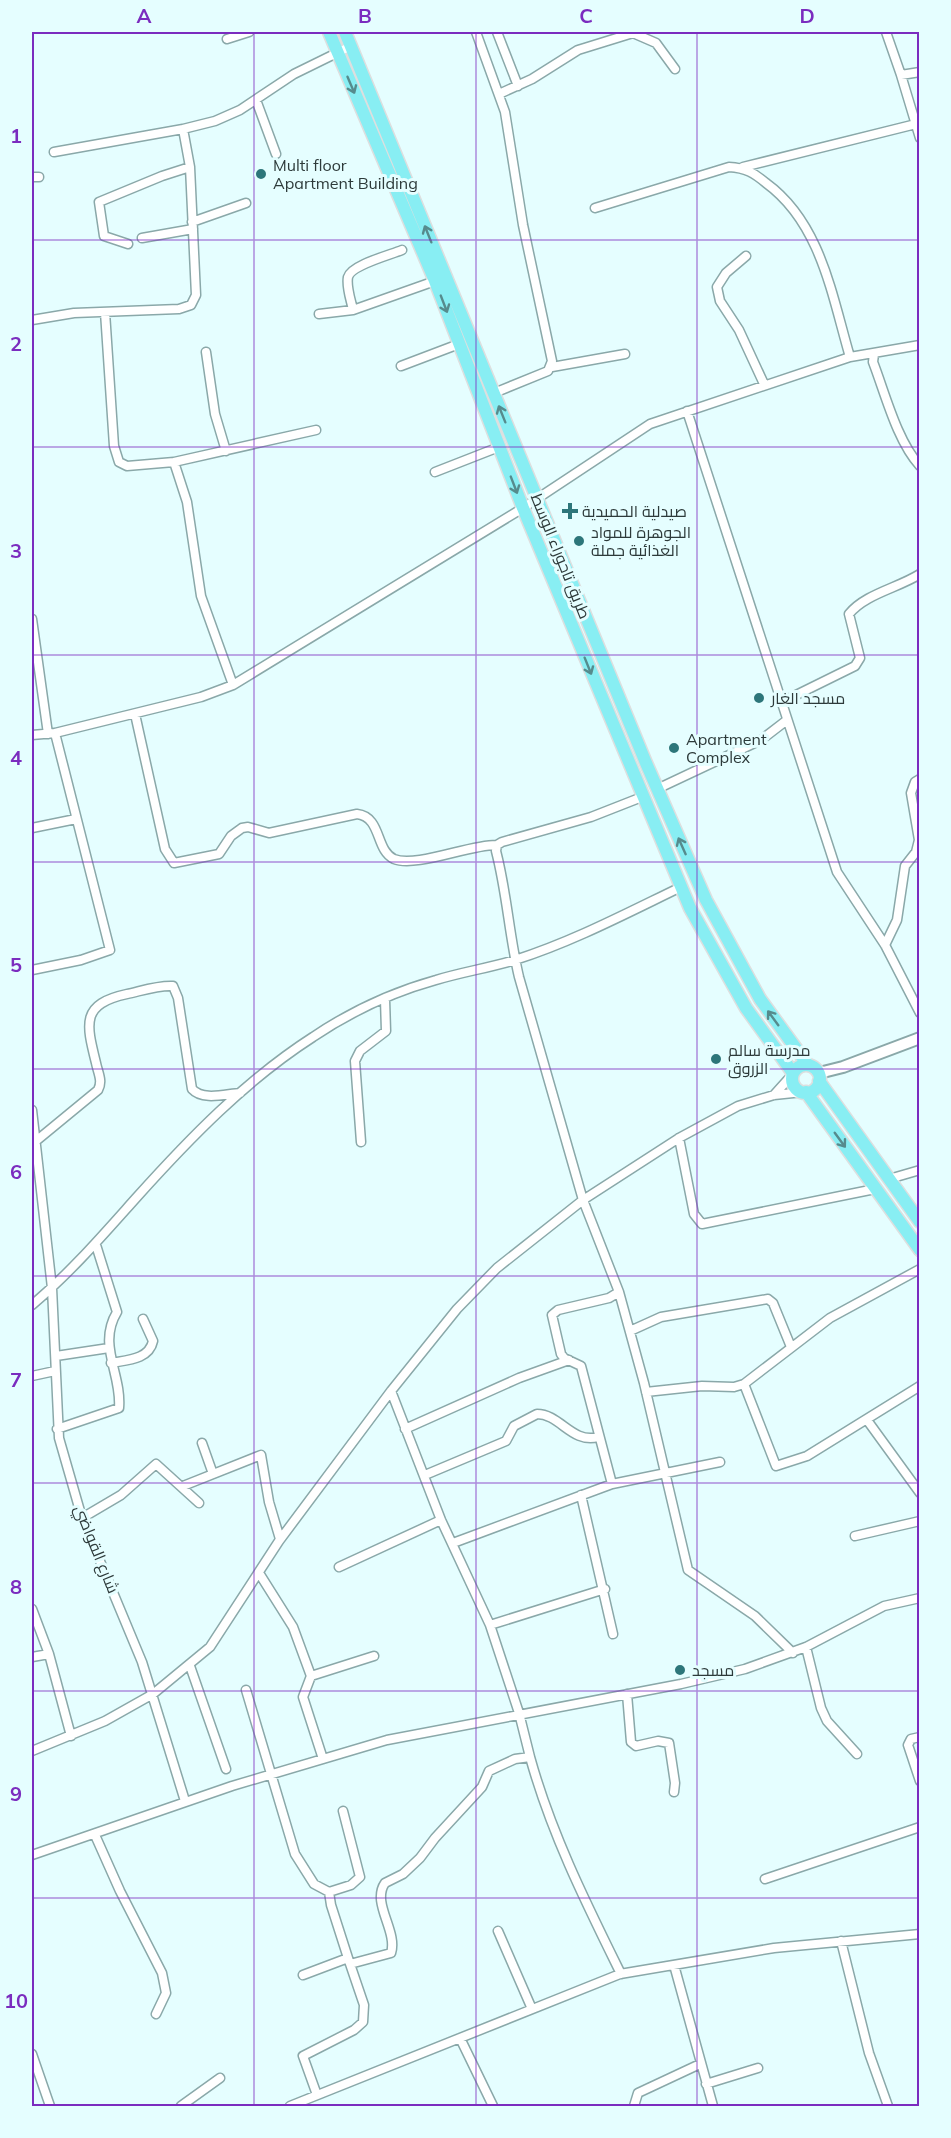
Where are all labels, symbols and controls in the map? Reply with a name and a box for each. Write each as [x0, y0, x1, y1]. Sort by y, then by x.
text: A [137, 3, 152, 28]
text: B [358, 3, 372, 28]
text: C [579, 3, 593, 28]
text: D [799, 3, 815, 28]
one-way arrow [346, 76, 358, 94]
text: 1 [10, 123, 22, 148]
place label: Multi floor Apartment Building [273, 155, 418, 193]
marker: Multi floor Apartment Building [254, 167, 268, 181]
one-way arrow [422, 225, 433, 243]
one-way arrow [439, 294, 450, 313]
text: 2 [10, 331, 22, 356]
one-way arrow [496, 405, 507, 424]
one-way arrow [510, 476, 521, 494]
street label: طريق تاجوراء الوسط [526, 491, 595, 622]
place label: صيدلية الحميدية [582, 501, 687, 521]
marker: صيدلية الحميدية [563, 504, 577, 518]
place label: الجوهرة للمواد الغذائية جملة [591, 522, 691, 560]
marker: الجوهرة للمواد الغذائية جملة [572, 534, 586, 548]
text: 3 [10, 538, 22, 563]
one-way arrow [583, 656, 594, 675]
place label: مسجد الغار [770, 688, 845, 708]
marker: مسجد الغار [752, 691, 766, 705]
place label: Apartment Complex [686, 729, 767, 767]
marker: Apartment Complex [667, 741, 681, 755]
text: 4 [10, 745, 22, 770]
one-way arrow [676, 837, 688, 855]
text: 5 [10, 952, 22, 977]
one-way arrow [767, 1010, 780, 1026]
place label: مدرسة سالم الزروق [728, 1040, 811, 1079]
marker: مدرسة سالم الزروق [709, 1052, 723, 1066]
one-way arrow [834, 1131, 846, 1147]
text: 6 [10, 1159, 22, 1184]
text: 7 [10, 1367, 22, 1392]
street label: شارع القواضي [68, 1502, 124, 1597]
text: 8 [10, 1574, 22, 1599]
place label: مسجد [692, 1660, 734, 1680]
marker: مسجد [673, 1663, 687, 1677]
text: 9 [10, 1781, 22, 1806]
text: 10 [4, 1988, 28, 2013]

